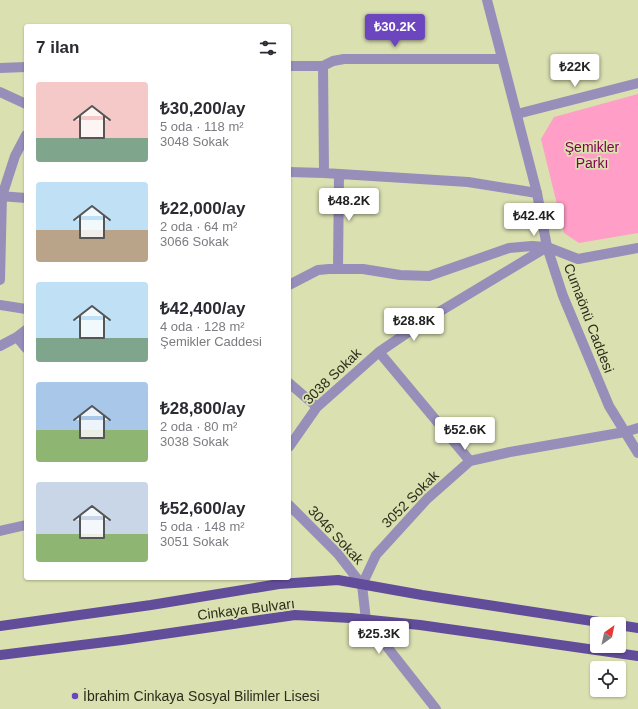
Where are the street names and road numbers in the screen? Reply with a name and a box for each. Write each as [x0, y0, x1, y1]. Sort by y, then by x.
street label: Cumaönü Caddesi [561, 261, 617, 375]
street label: 3038 Sokak [300, 344, 365, 407]
street label: 3052 Sokak [378, 466, 443, 531]
street label: 3046 Sokak [305, 503, 368, 568]
street label: Cinkaya Bulvarı [196, 595, 296, 623]

